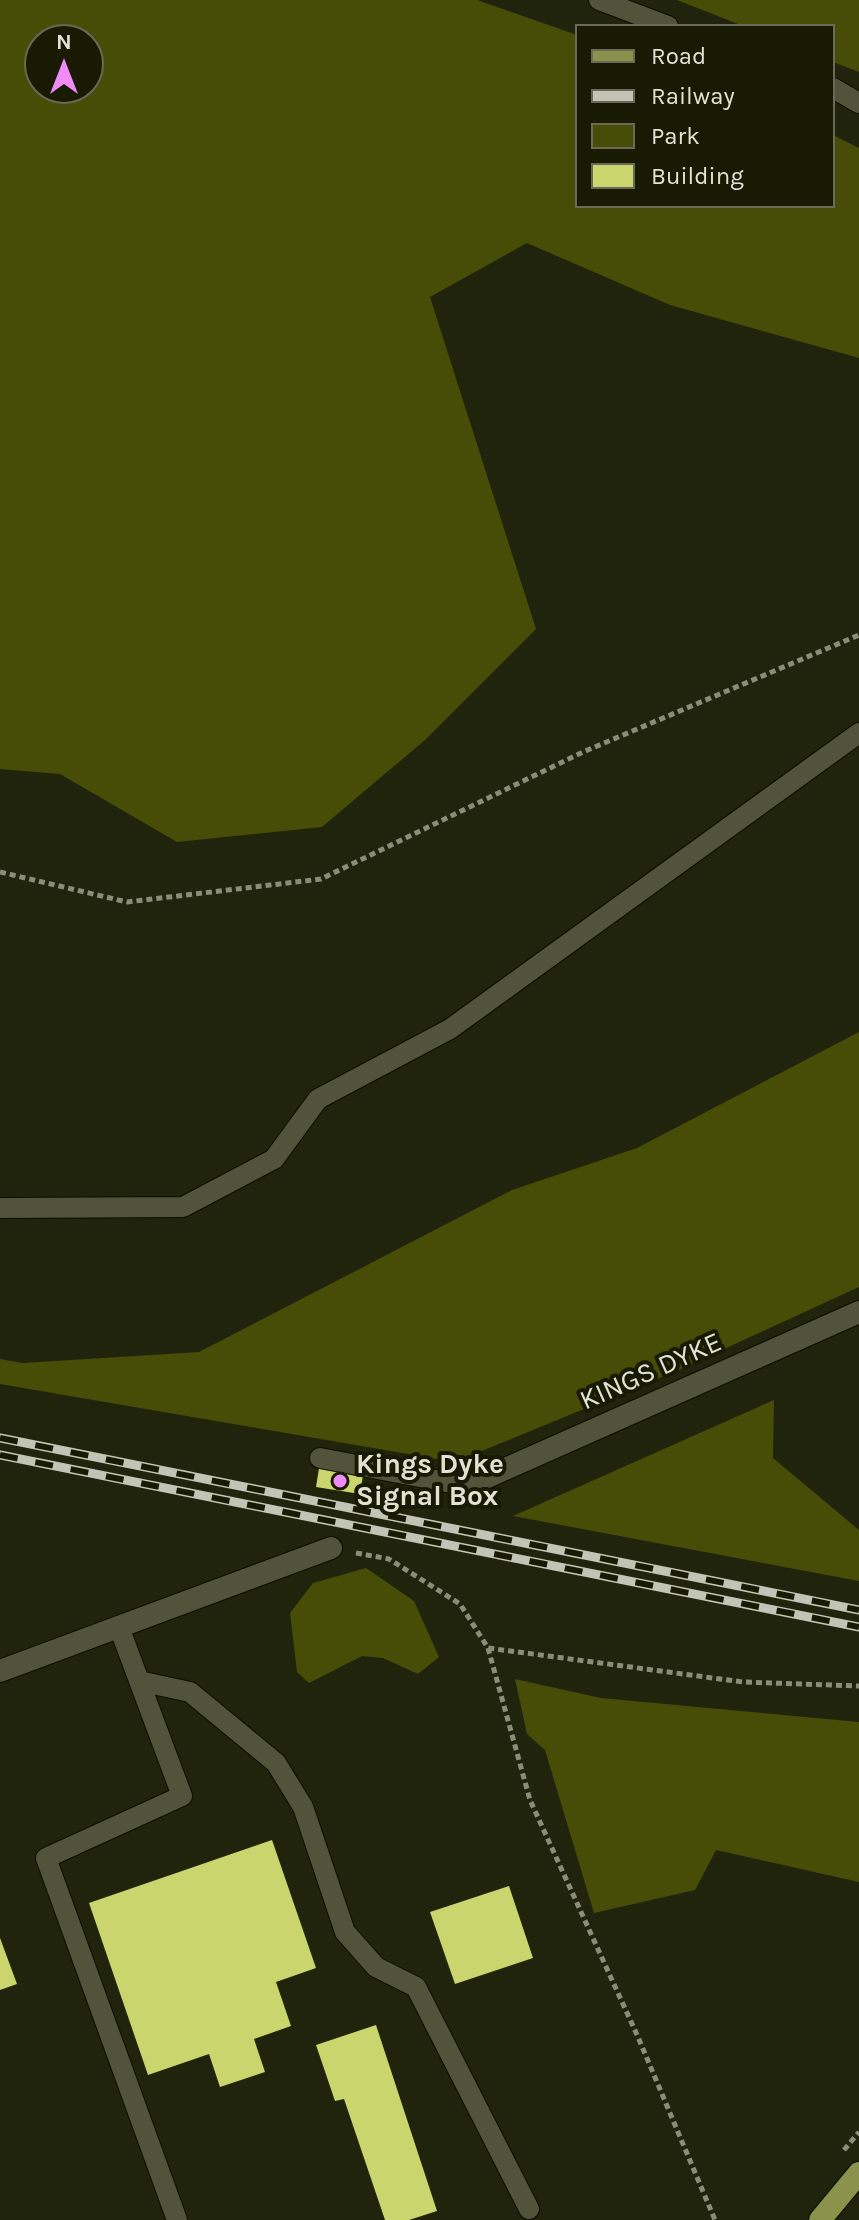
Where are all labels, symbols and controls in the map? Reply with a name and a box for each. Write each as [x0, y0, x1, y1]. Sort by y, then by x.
north arrow [24, 24, 104, 104]
legend [575, 24, 835, 208]
text: N [56, 29, 72, 55]
text: Road [651, 42, 706, 70]
text: Railway [651, 82, 735, 110]
text: Park [651, 122, 700, 150]
text: Building [651, 162, 744, 190]
street label: KINGS DYKE [575, 1326, 727, 1418]
place label: Kings Dyke Signal Box [356, 1448, 504, 1514]
marker: Kings Dyke Signal Box [331, 1472, 349, 1490]

